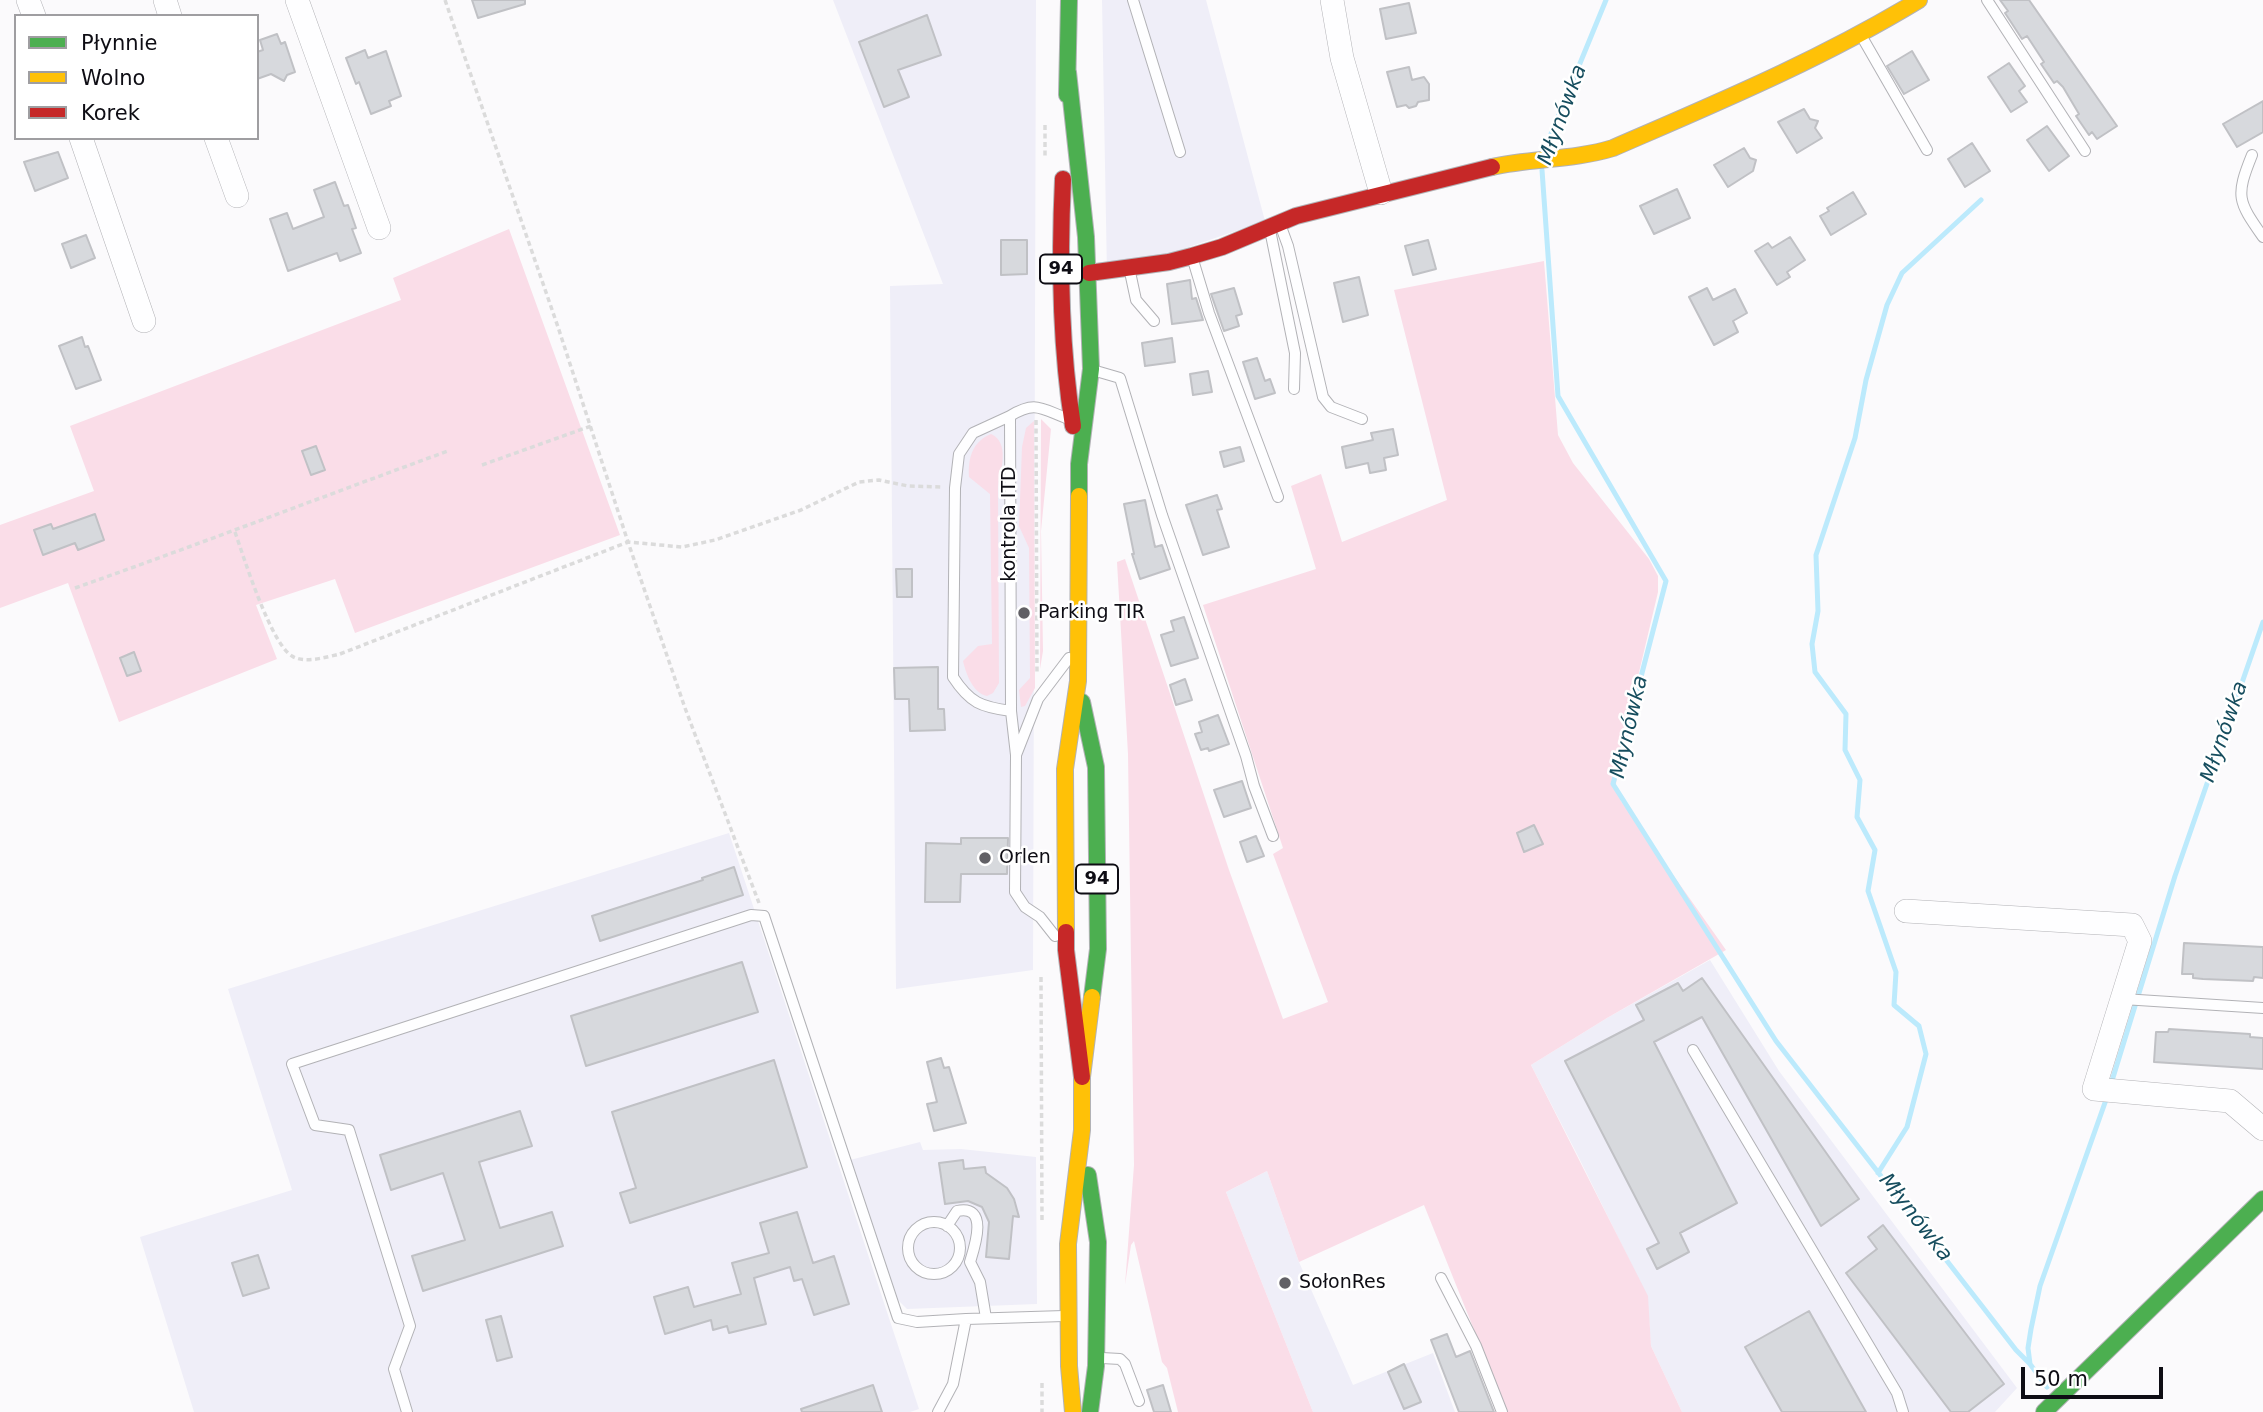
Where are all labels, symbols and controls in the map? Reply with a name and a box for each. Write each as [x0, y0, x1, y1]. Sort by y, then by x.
legend [14, 14, 259, 140]
text: Płynnie [81, 31, 157, 55]
water label: Młynówka [1533, 61, 1593, 169]
text: Wolno [81, 66, 145, 90]
text: Korek [81, 101, 140, 125]
road number: 94 [1040, 255, 1082, 284]
street label: kontrola ITD [999, 466, 1021, 582]
place label: Parking TIR [1038, 602, 1145, 624]
marker: Parking TIR [1016, 605, 1032, 621]
water label: Młynówka [1606, 673, 1654, 781]
water label: Młynówka [2196, 678, 2254, 786]
place label: Orlen [999, 847, 1051, 869]
marker: Orlen [977, 850, 993, 866]
road number: 94 [1076, 864, 1118, 894]
water label: Młynówka [1873, 1169, 1957, 1267]
place label: SołonRes [1299, 1272, 1386, 1294]
marker: SołonRes [1277, 1275, 1293, 1291]
scale bar [2025, 1352, 2167, 1396]
text: 50 m [2034, 1367, 2088, 1391]

